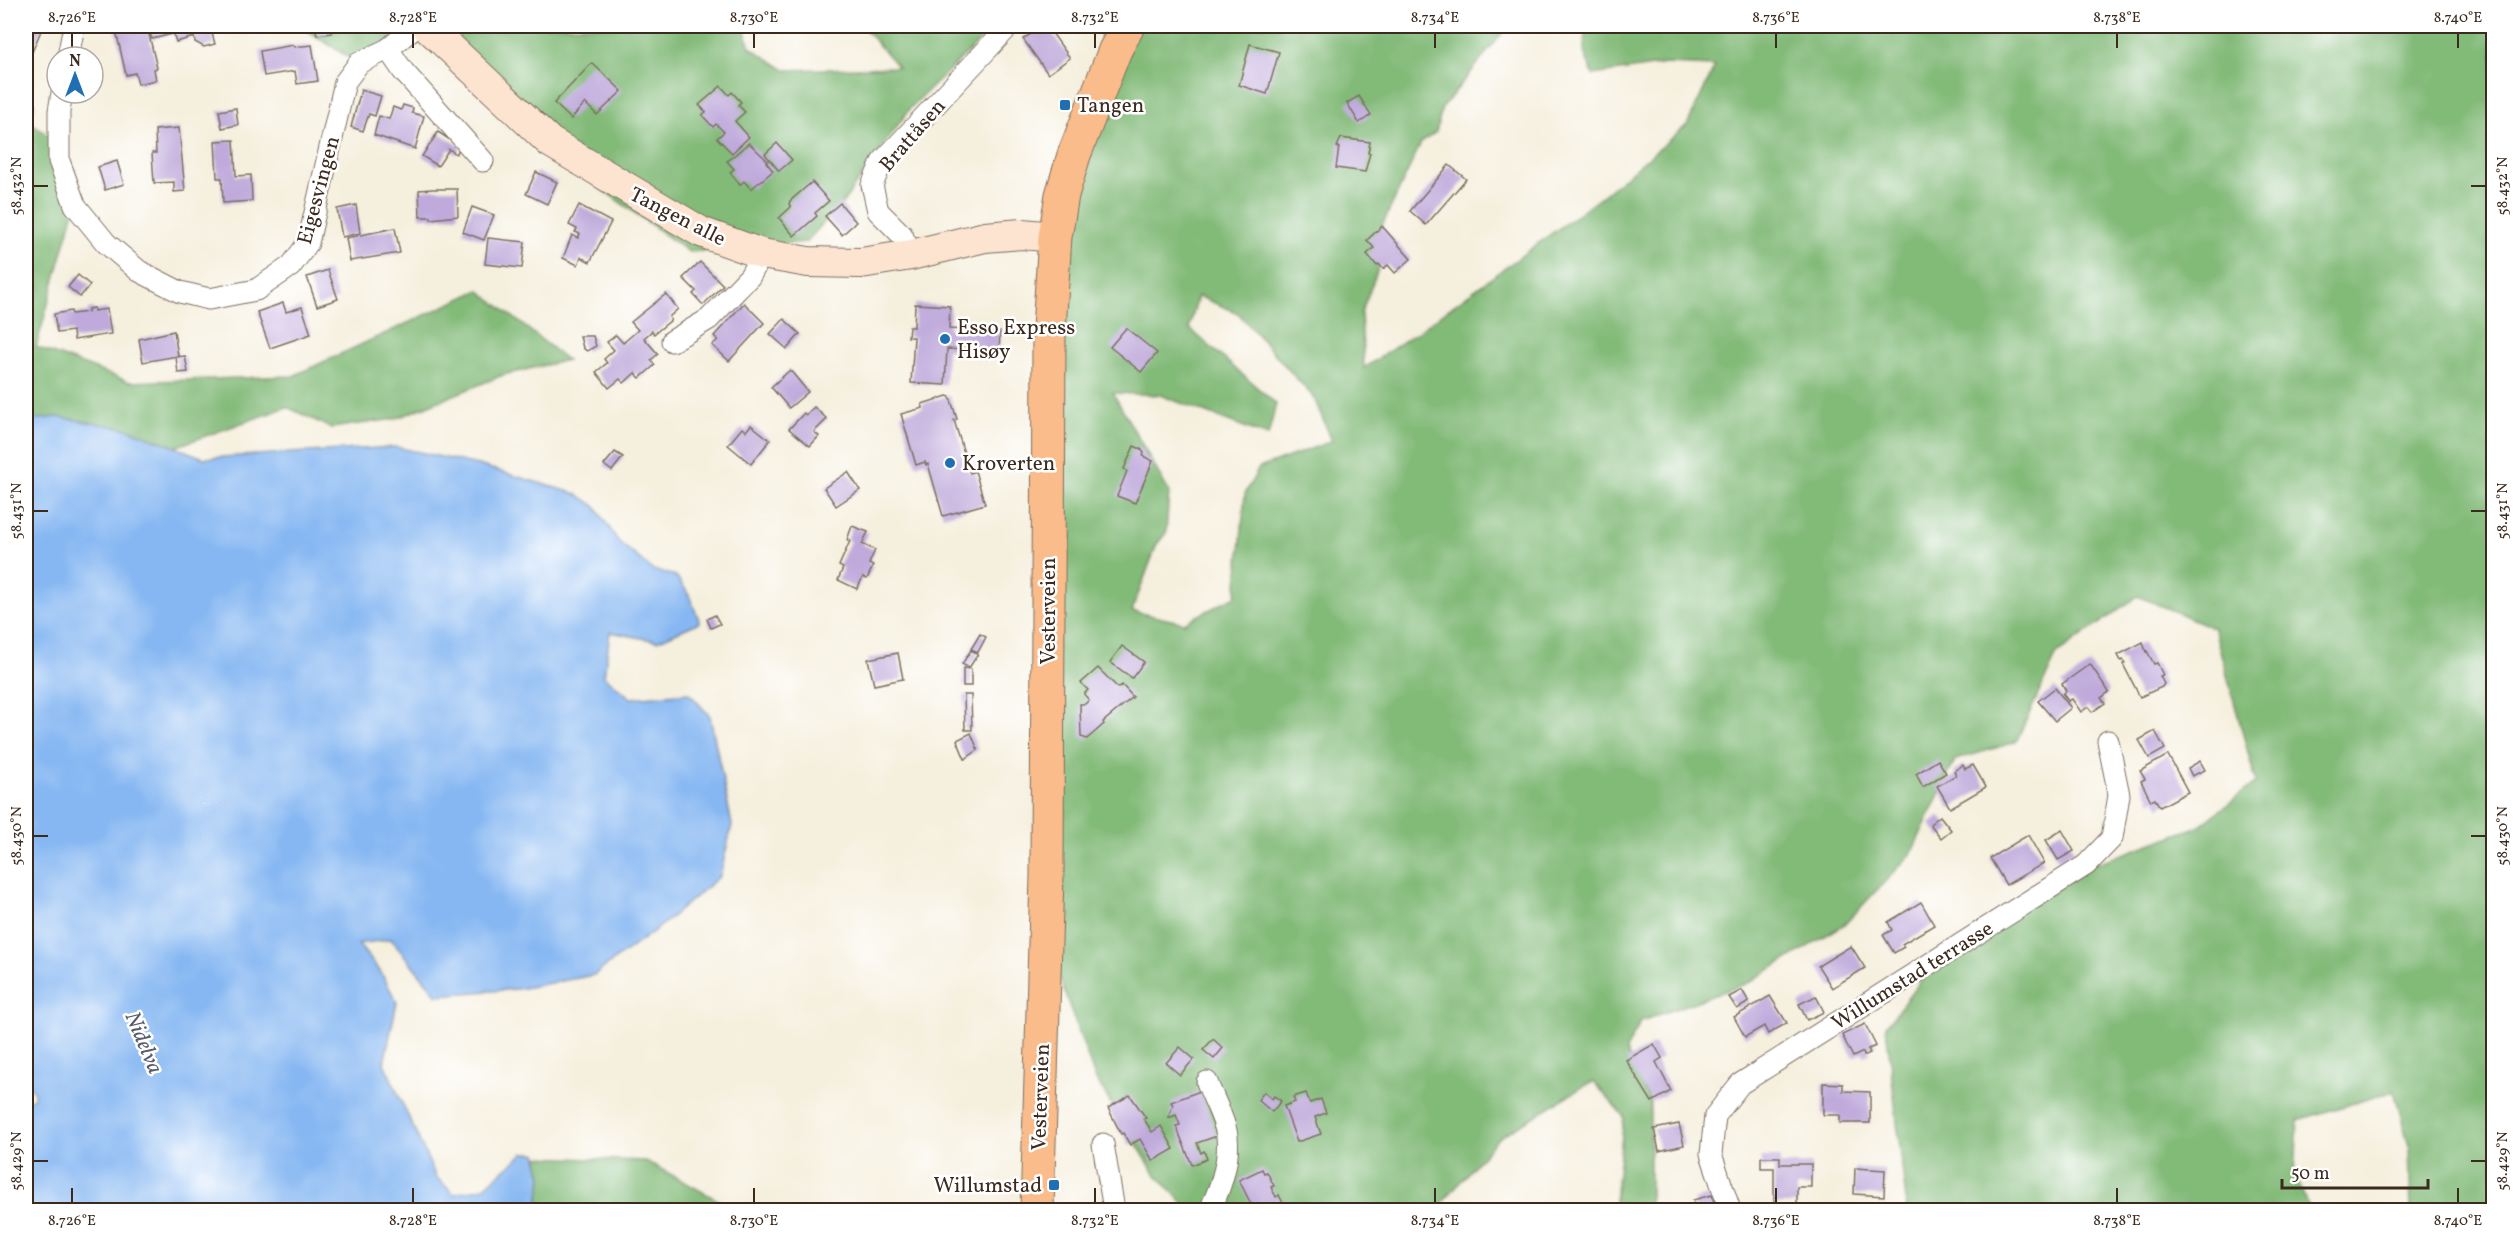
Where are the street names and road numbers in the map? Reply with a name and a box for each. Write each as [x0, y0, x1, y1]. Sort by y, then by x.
street label: Brattåsen [873, 93, 953, 179]
street label: Eigesvingen [291, 133, 348, 248]
street label: Tangen alle [624, 181, 730, 254]
street label: Vesterveien [1035, 558, 1064, 664]
street label: Willumstad terrasse [1826, 915, 1999, 1038]
street label: Vesterveien [1025, 1043, 1058, 1151]

